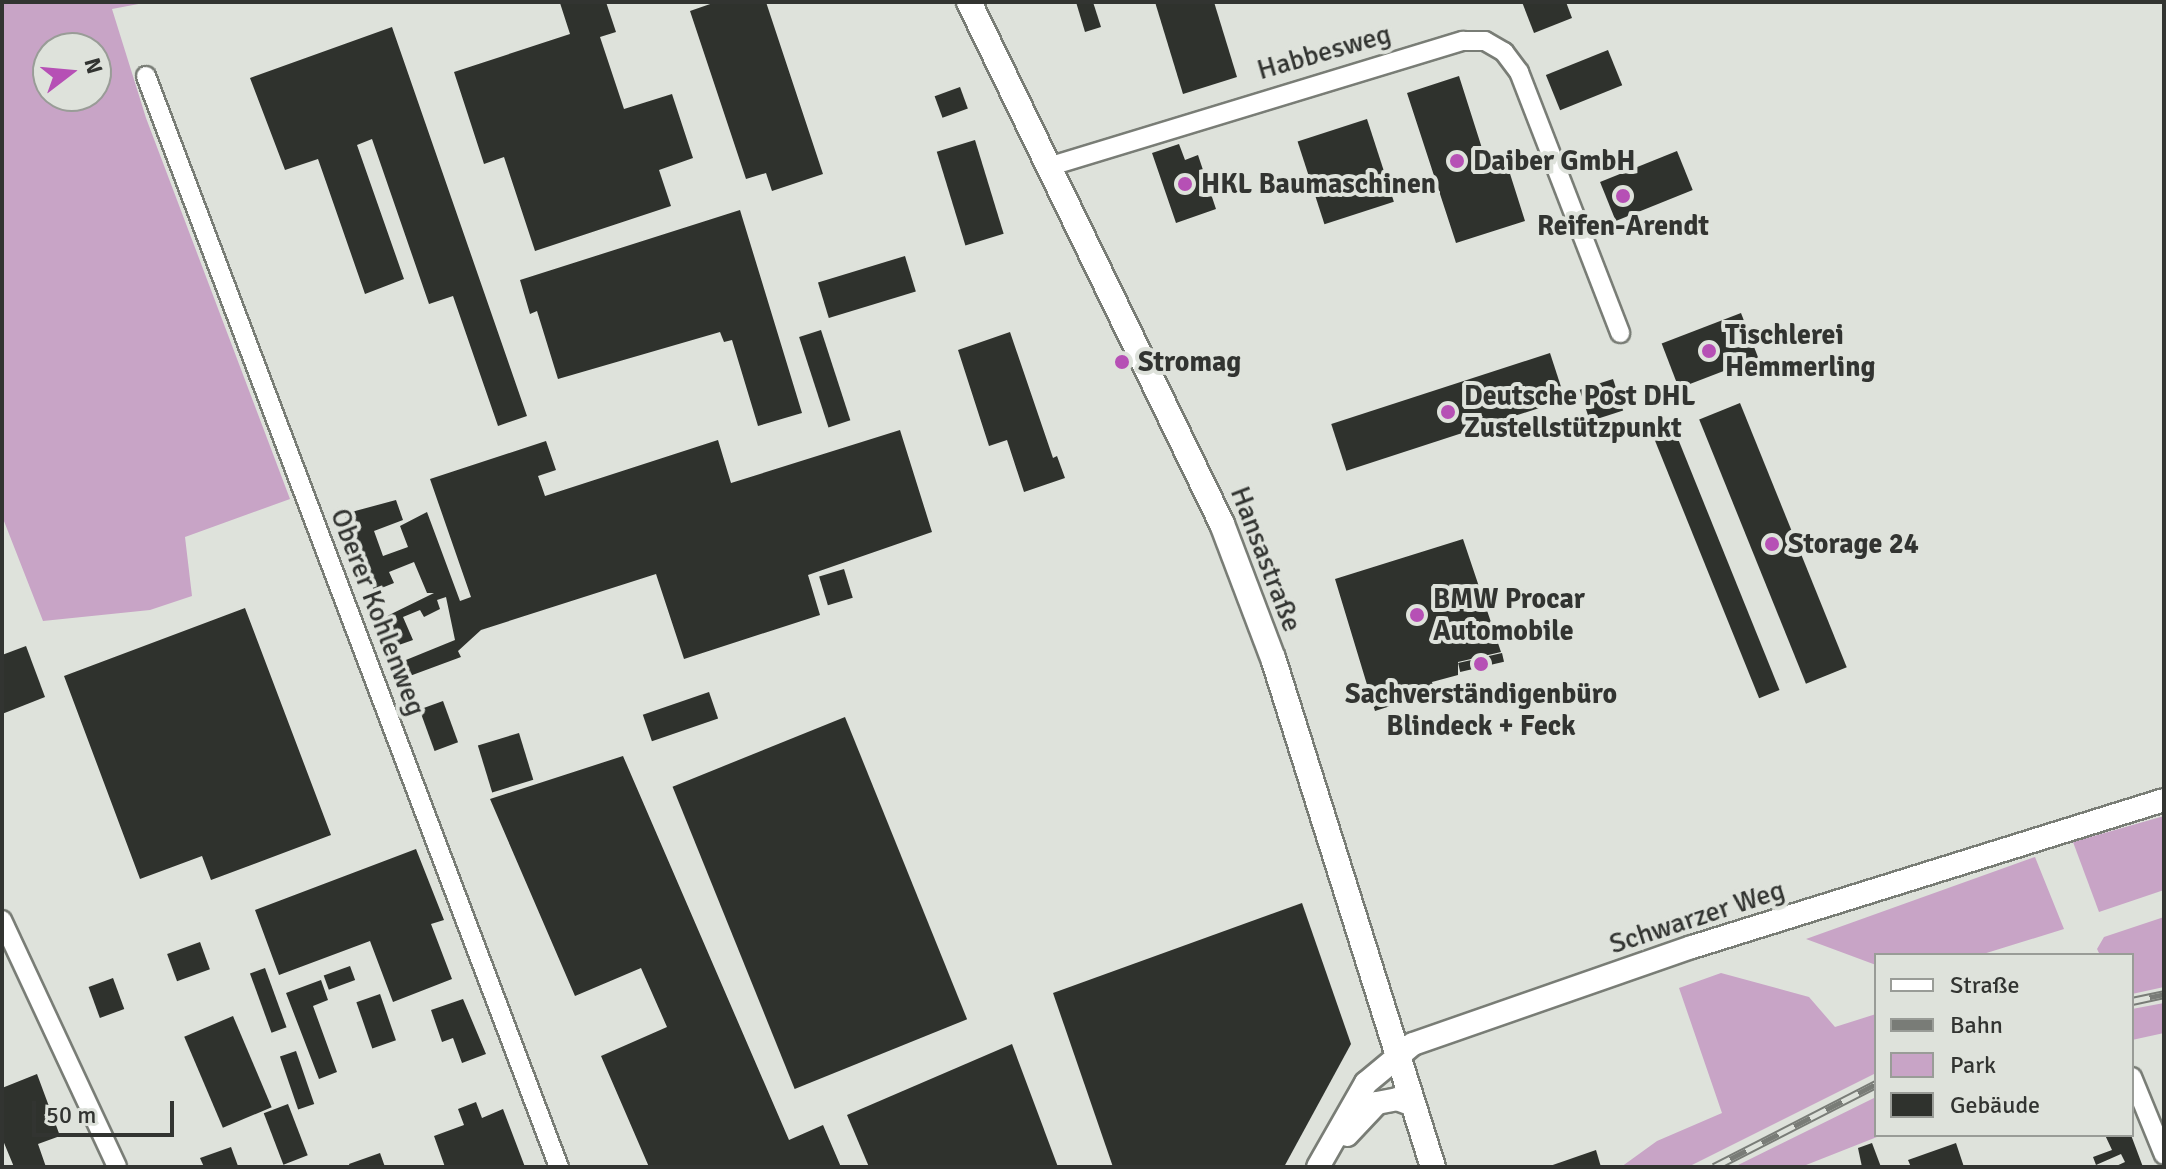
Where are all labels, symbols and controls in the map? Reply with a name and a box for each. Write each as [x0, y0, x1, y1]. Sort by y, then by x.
street label: Habbesweg [1253, 17, 1395, 87]
north arrow [32, 32, 112, 112]
text: N [79, 55, 109, 77]
place label: Daiber GmbH [1473, 144, 1636, 178]
marker: Daiber GmbH [1448, 152, 1466, 170]
place label: HKL Baumaschinen [1201, 167, 1436, 201]
marker: HKL Baumaschinen [1176, 175, 1194, 193]
marker: Reifen-Arendt [1614, 187, 1632, 205]
place label: Reifen-Arendt [1537, 209, 1709, 243]
place label: Tischlerei Hemmerling [1725, 318, 1875, 384]
marker: Tischlerei Hemmerling [1700, 342, 1718, 360]
place label: Stromag [1138, 345, 1241, 379]
marker: Stromag [1113, 353, 1131, 371]
place label: Deutsche Post DHL Zustellstützpunkt [1464, 379, 1695, 445]
marker: Deutsche Post DHL Zustellstützpunkt [1439, 403, 1457, 421]
street label: Hansastraße [1223, 482, 1309, 636]
street label: Oberer Kohlenweg [323, 504, 433, 720]
place label: Storage 24 [1788, 527, 1919, 561]
marker: Storage 24 [1763, 535, 1781, 553]
place label: BMW Procar Automobile [1433, 582, 1585, 648]
marker: BMW Procar Automobile [1408, 606, 1426, 624]
marker: Sachverständigenbüro Blindeck + Feck [1472, 655, 1490, 673]
place label: Sachverständigenbüro Blindeck + Feck [1345, 677, 1617, 743]
street label: Schwarzer Weg [1605, 873, 1789, 961]
legend [1874, 953, 2134, 1137]
text: Straße [1950, 970, 2020, 1000]
text: Bahn [1950, 1010, 2003, 1040]
text: Park [1950, 1050, 1996, 1080]
scale bar [36, 1085, 178, 1135]
text: Gebäude [1950, 1090, 2040, 1120]
text: 50 m [46, 1100, 96, 1130]

